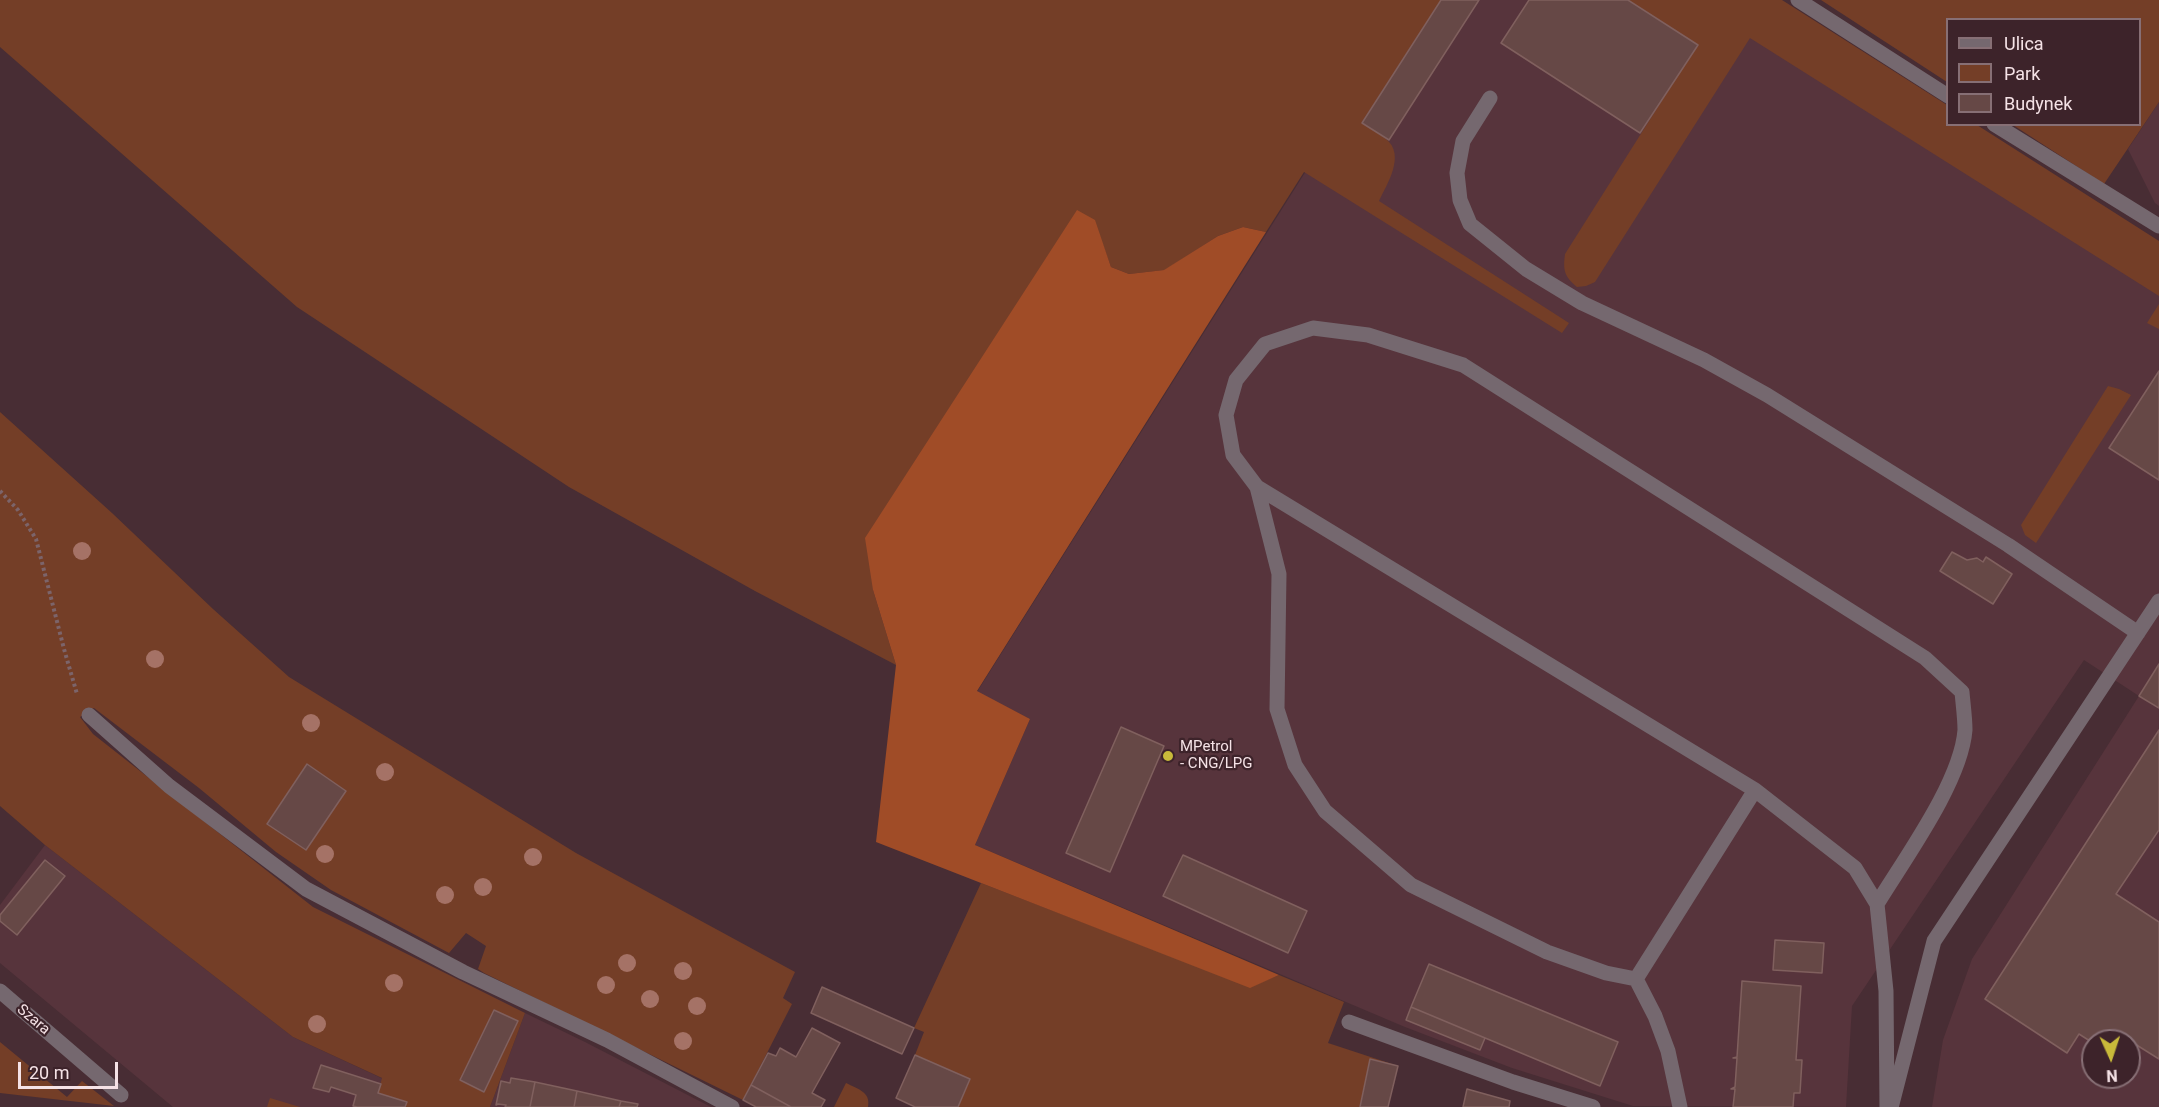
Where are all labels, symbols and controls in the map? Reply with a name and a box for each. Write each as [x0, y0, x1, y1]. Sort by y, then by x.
legend [1946, 18, 2141, 126]
text: Ulica [2004, 33, 2044, 54]
text: Park [2004, 63, 2040, 84]
text: Budynek [2004, 93, 2072, 114]
place label: MPetrol - CNG/LPG [1180, 738, 1252, 773]
marker: MPetrol - CNG/LPG [1161, 749, 1175, 763]
street label: Szara [13, 1001, 53, 1039]
north arrow [2081, 1029, 2141, 1089]
scale bar [21, 1050, 122, 1088]
text: 20 m [29, 1062, 69, 1083]
text: N [2106, 1066, 2118, 1085]

